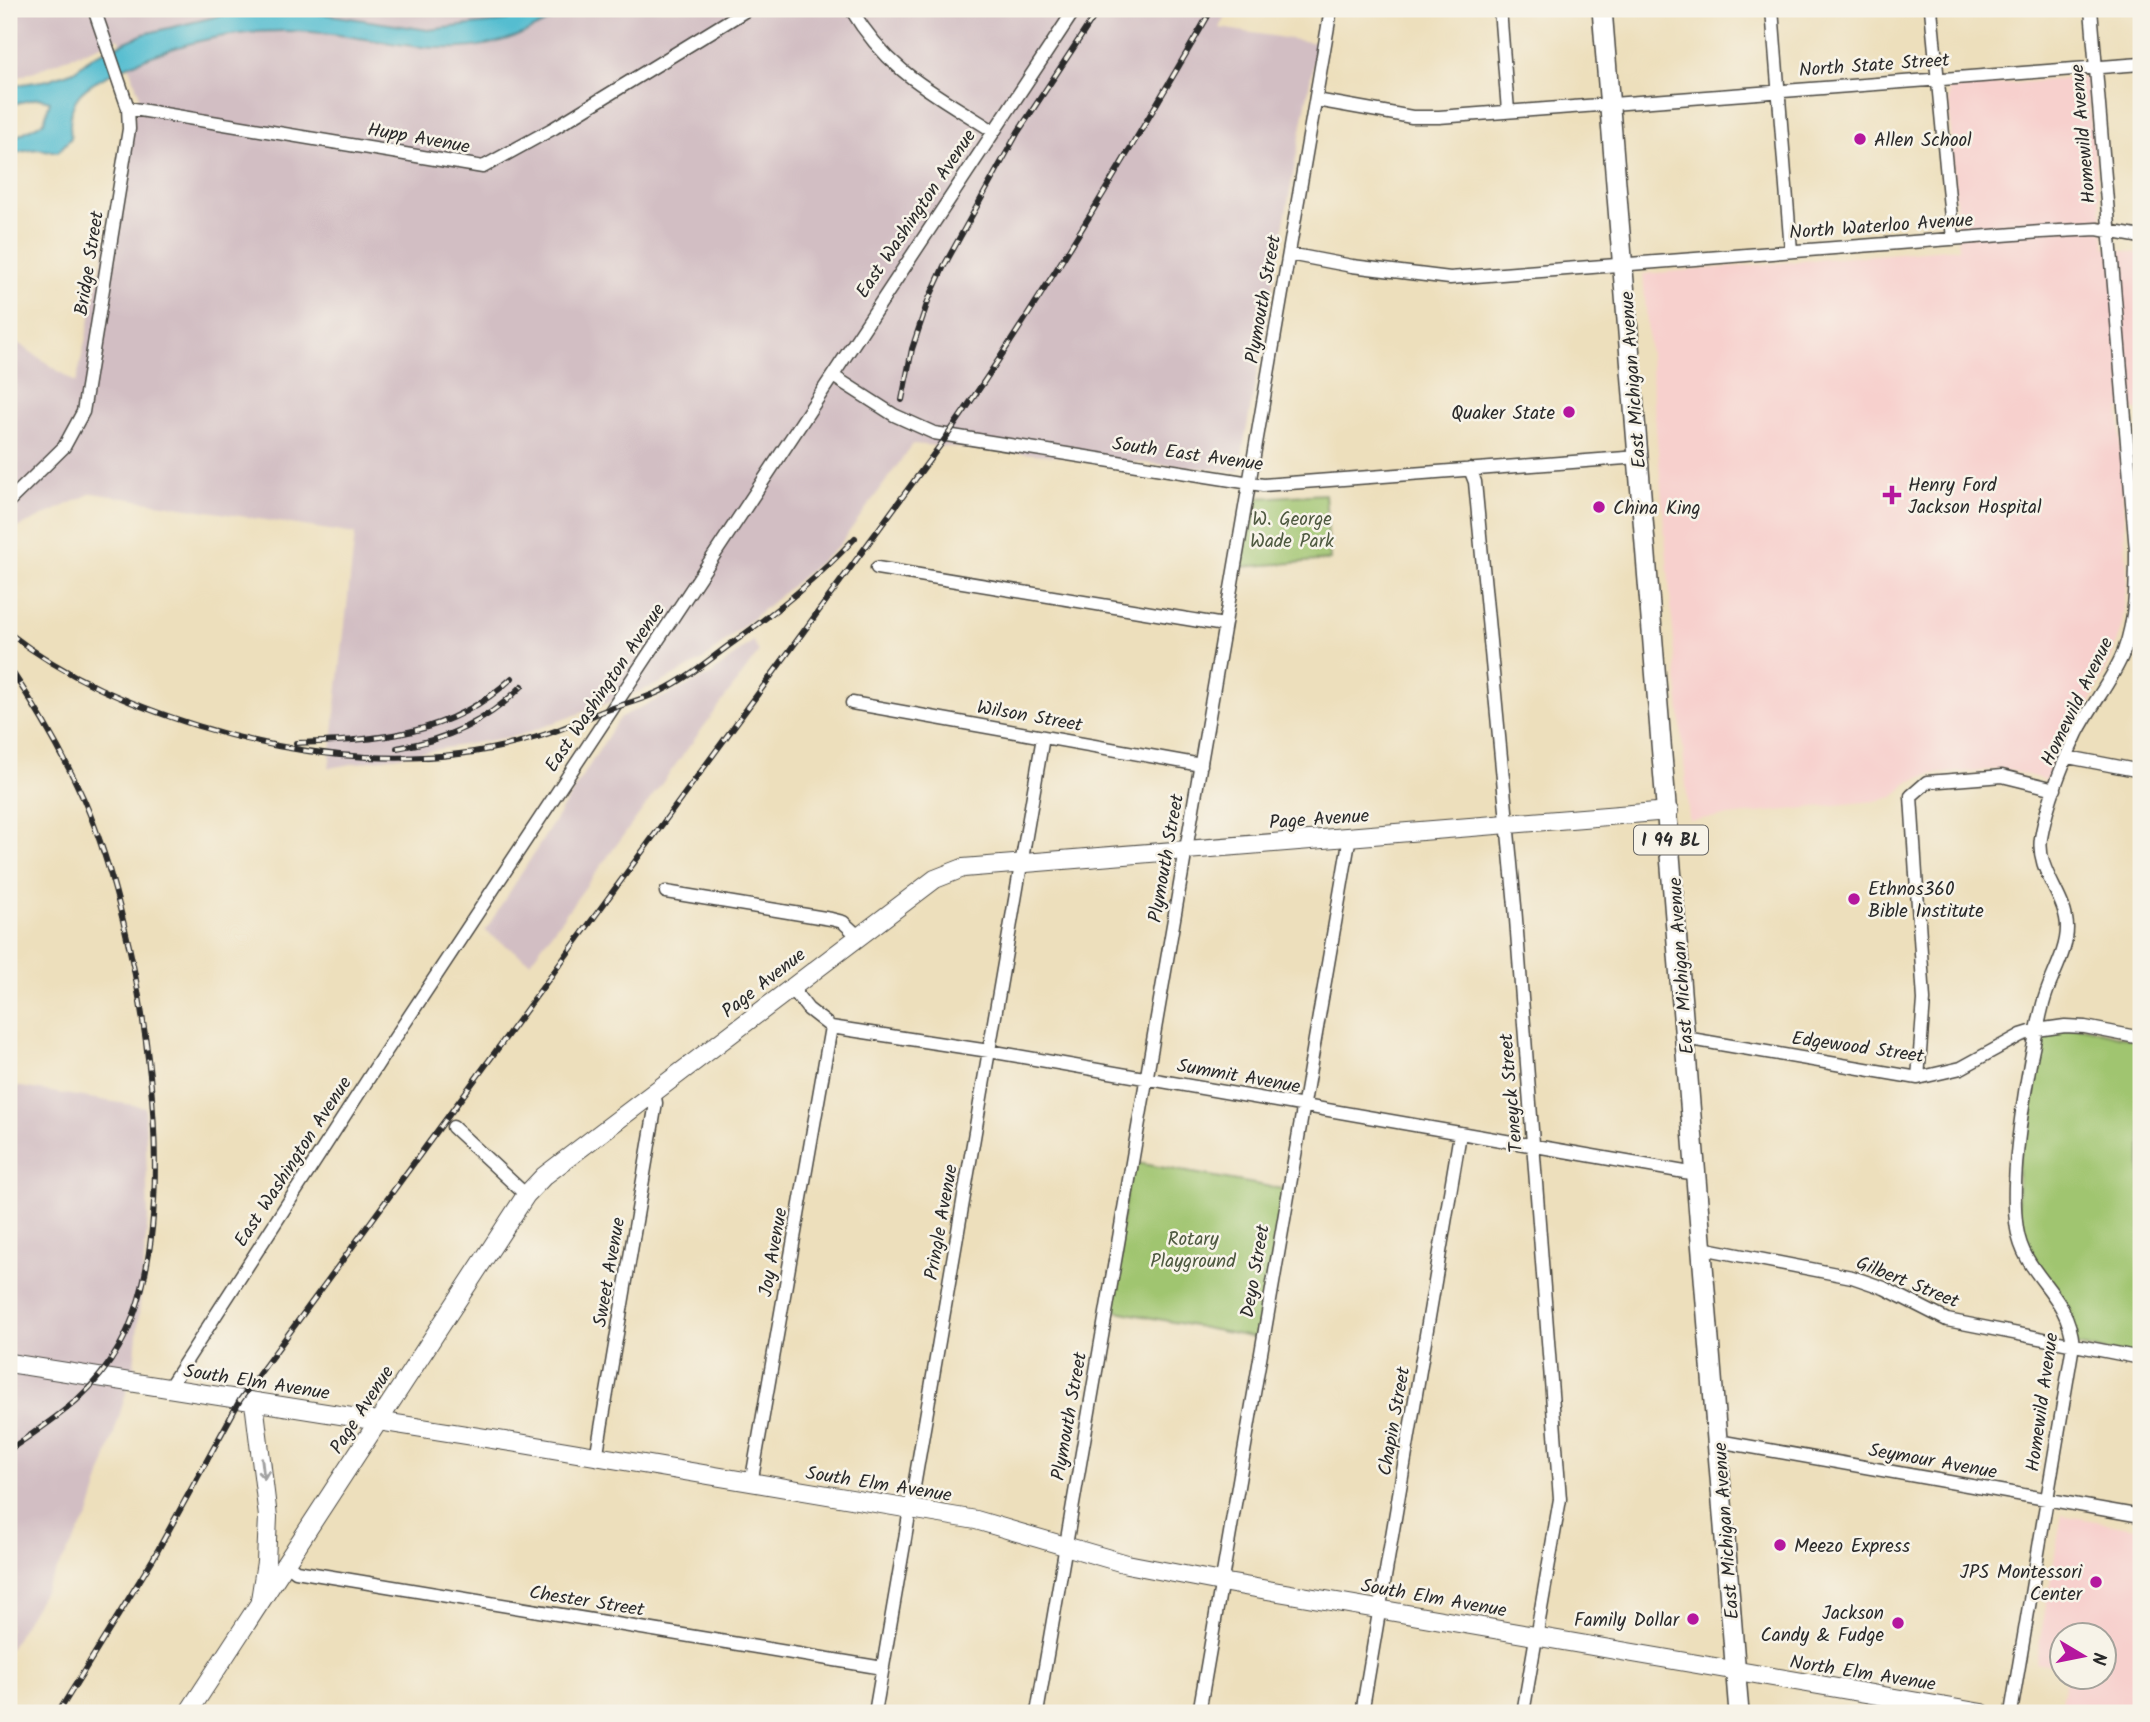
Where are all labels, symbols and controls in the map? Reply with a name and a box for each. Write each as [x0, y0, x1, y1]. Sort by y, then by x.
street label: North State Street [1798, 46, 1951, 86]
street label: Homewild Avenue [2063, 62, 2105, 205]
street label: Hupp Avenue [365, 115, 473, 163]
street label: East Washington Avenue [849, 123, 985, 305]
place label: Allen School [1874, 126, 1972, 156]
marker: Allen School [1852, 131, 1868, 147]
street label: North Waterloo Avenue [1788, 206, 1975, 248]
street label: Bridge Street [67, 208, 113, 318]
street label: Plymouth Street [1238, 232, 1290, 366]
street label: East Michigan Avenue [1613, 290, 1655, 469]
place label: Quaker State [1451, 399, 1555, 429]
marker: Quaker State [1561, 404, 1577, 420]
street label: South East Avenue [1110, 430, 1266, 480]
place label: Henry Ford Jackson Hospital [1908, 471, 2042, 523]
marker: Henry Ford Jackson Hospital [1882, 485, 1902, 505]
place label: China King [1613, 494, 1701, 524]
marker: China King [1591, 499, 1607, 515]
park label: W. George Wade Park [1250, 505, 1334, 557]
street label: East Washington Avenue [538, 597, 674, 779]
street label: Homewild Avenue [2034, 632, 2122, 771]
street label: Wilson Street [975, 693, 1085, 741]
street label: Plymouth Street [1141, 791, 1193, 925]
street label: Page Avenue [1268, 801, 1371, 838]
road number: I 94 BL [1634, 826, 1708, 854]
place label: Ethnos360 Bible Institute [1868, 875, 1984, 927]
street label: East Michigan Avenue [1661, 876, 1703, 1055]
marker: Ethnos360 Bible Institute [1846, 891, 1862, 907]
street label: Page Avenue [715, 941, 813, 1026]
street label: Edgewood Street [1790, 1024, 1927, 1072]
street label: Teneyck Street [1492, 1031, 1532, 1154]
street label: Summit Avenue [1175, 1051, 1303, 1103]
street label: East Washington Avenue [227, 1070, 361, 1253]
street label: Pringle Avenue [917, 1162, 967, 1283]
street label: Joy Avenue [751, 1205, 797, 1299]
street label: Sweet Avenue [586, 1215, 634, 1330]
street label: Deyo Street [1233, 1222, 1279, 1320]
park label: Rotary Playground [1150, 1225, 1236, 1277]
street label: Gilbert Street [1851, 1249, 1964, 1317]
street label: Homewild Avenue [2018, 1330, 2068, 1474]
street label: Plymouth Street [1044, 1349, 1096, 1483]
street label: South Elm Avenue [182, 1357, 332, 1409]
street label: Page Avenue [323, 1359, 403, 1460]
street label: Chapin Street [1371, 1364, 1419, 1478]
street label: Seymour Avenue [1866, 1436, 2000, 1488]
street label: East Michigan Avenue [1706, 1441, 1748, 1620]
one-way arrow [257, 1458, 270, 1480]
street label: South Elm Avenue [804, 1459, 954, 1511]
place label: Meezo Express [1794, 1532, 1910, 1562]
marker: Meezo Express [1772, 1537, 1788, 1553]
place label: JPS Montessori Center [1960, 1558, 2084, 1610]
street label: South Elm Avenue [1358, 1571, 1509, 1627]
marker: JPS Montessori Center [2088, 1574, 2104, 1590]
street label: Chester Street [527, 1578, 647, 1626]
place label: Jackson Candy & Fudge [1760, 1599, 1884, 1651]
place label: Family Dollar [1574, 1606, 1681, 1636]
marker: Family Dollar [1685, 1611, 1701, 1627]
marker: Jackson Candy & Fudge [1890, 1615, 1906, 1631]
north arrow [2048, 1620, 2118, 1690]
street label: North Elm Avenue [1788, 1648, 1938, 1700]
text: N [2082, 1650, 2114, 1667]

